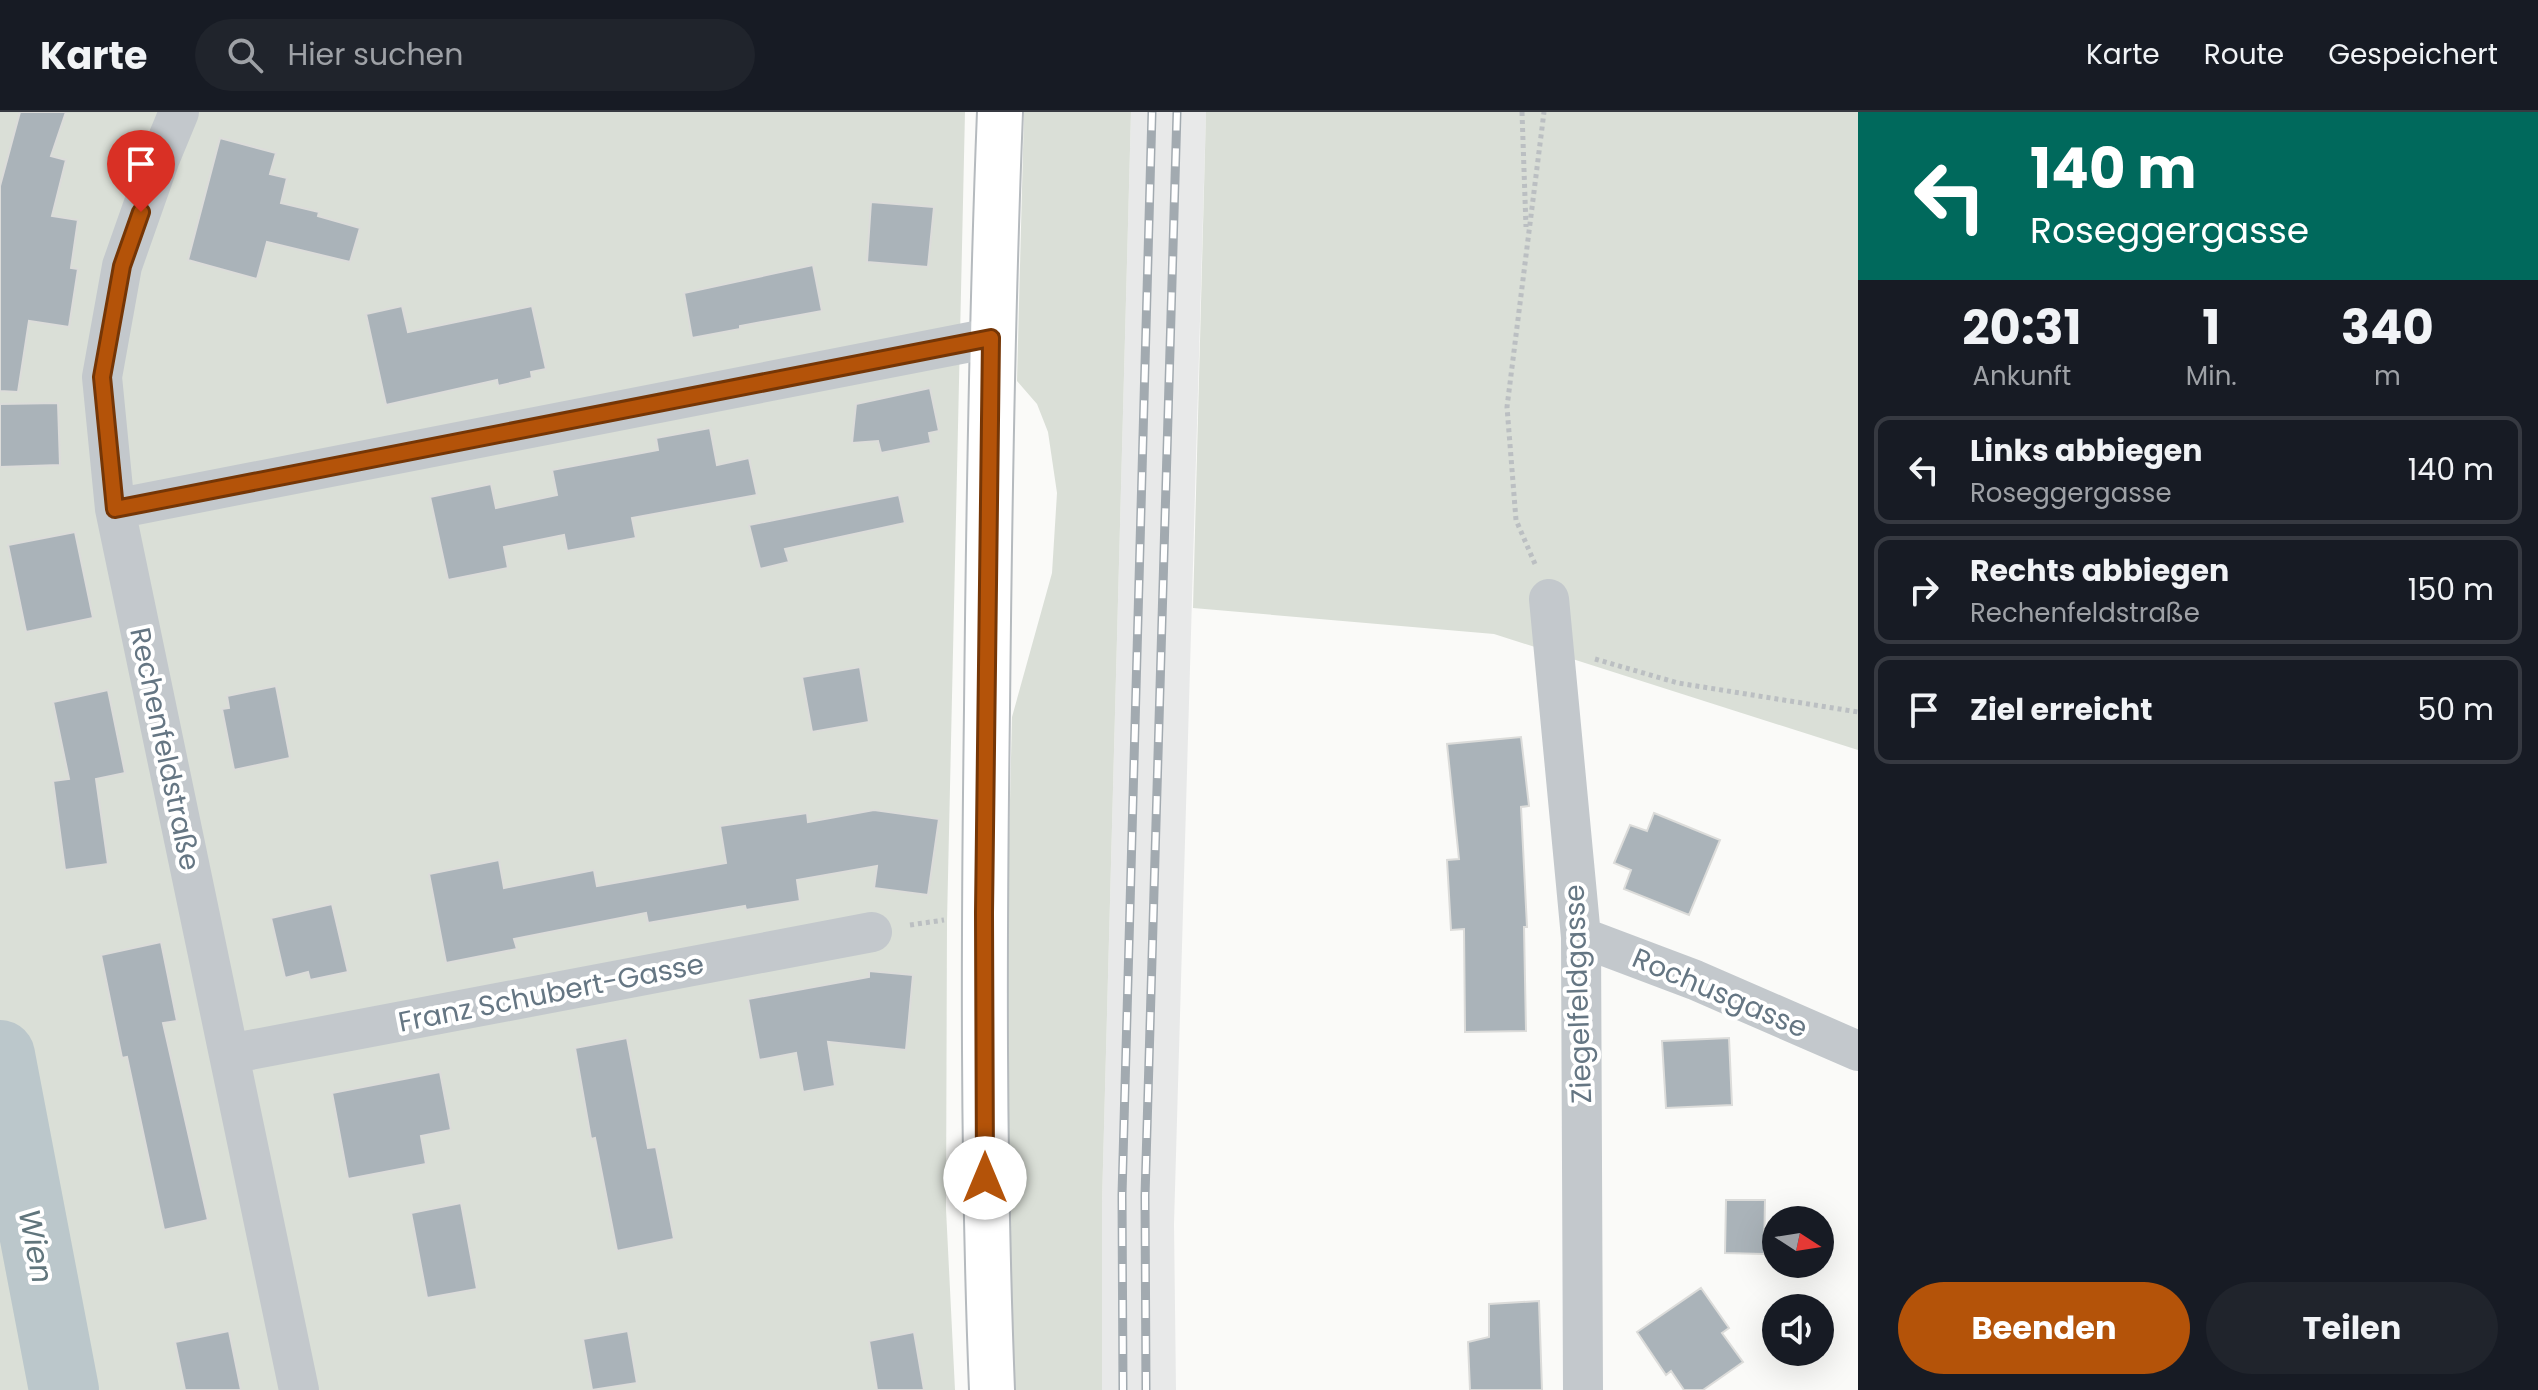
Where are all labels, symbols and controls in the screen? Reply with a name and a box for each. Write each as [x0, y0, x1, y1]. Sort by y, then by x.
search box [195, 19, 755, 91]
text: Karte [40, 29, 147, 82]
icon: search [223, 33, 267, 77]
text: Hier suchen [287, 33, 463, 76]
text: Karte [2086, 35, 2160, 74]
text: Route [2204, 35, 2284, 74]
text: Gespeichert [2328, 35, 2498, 74]
text: 140 m [2030, 129, 2197, 208]
pin [107, 130, 175, 212]
icon: arrive [119, 142, 163, 186]
icon: left [1898, 144, 2002, 248]
text: Roseggergasse [2030, 205, 2309, 256]
text: 20:31 [1962, 294, 2082, 361]
text: 1 [2202, 294, 2220, 361]
text: 340 [2341, 294, 2434, 361]
text: Ankunft [1972, 358, 2071, 394]
text: Min. [2186, 358, 2237, 394]
text: m [2374, 358, 2401, 394]
text: Links abbiegen [1970, 429, 2203, 472]
icon: left [1902, 448, 1946, 492]
text: 140 m [2408, 448, 2494, 491]
text: Roseggergasse [1970, 475, 2172, 511]
text: Rechts abbiegen [1970, 549, 2229, 592]
icon: right [1902, 568, 1946, 612]
text: 150 m [2408, 568, 2494, 611]
text: Rechenfeldstraße [1970, 595, 2200, 631]
street label: Rechenfeldstraße [120, 624, 210, 874]
icon: arrive [1902, 688, 1946, 732]
text: Ziel erreicht [1970, 688, 2152, 731]
text: 50 m [2417, 688, 2494, 731]
street label: Ziegelfeldgasse [1555, 884, 1601, 1104]
street label: Rochusgasse [1626, 939, 1814, 1047]
street label: Franz Schubert-Gasse [395, 944, 707, 1042]
position arrow [943, 1136, 1027, 1220]
water label: Wien [8, 1205, 64, 1287]
north arrow [1762, 1206, 1834, 1278]
map controls [1762, 1206, 1834, 1366]
button: Beenden [1898, 1282, 2190, 1374]
button: Teilen [2206, 1282, 2498, 1374]
button: sound [1762, 1294, 1834, 1366]

